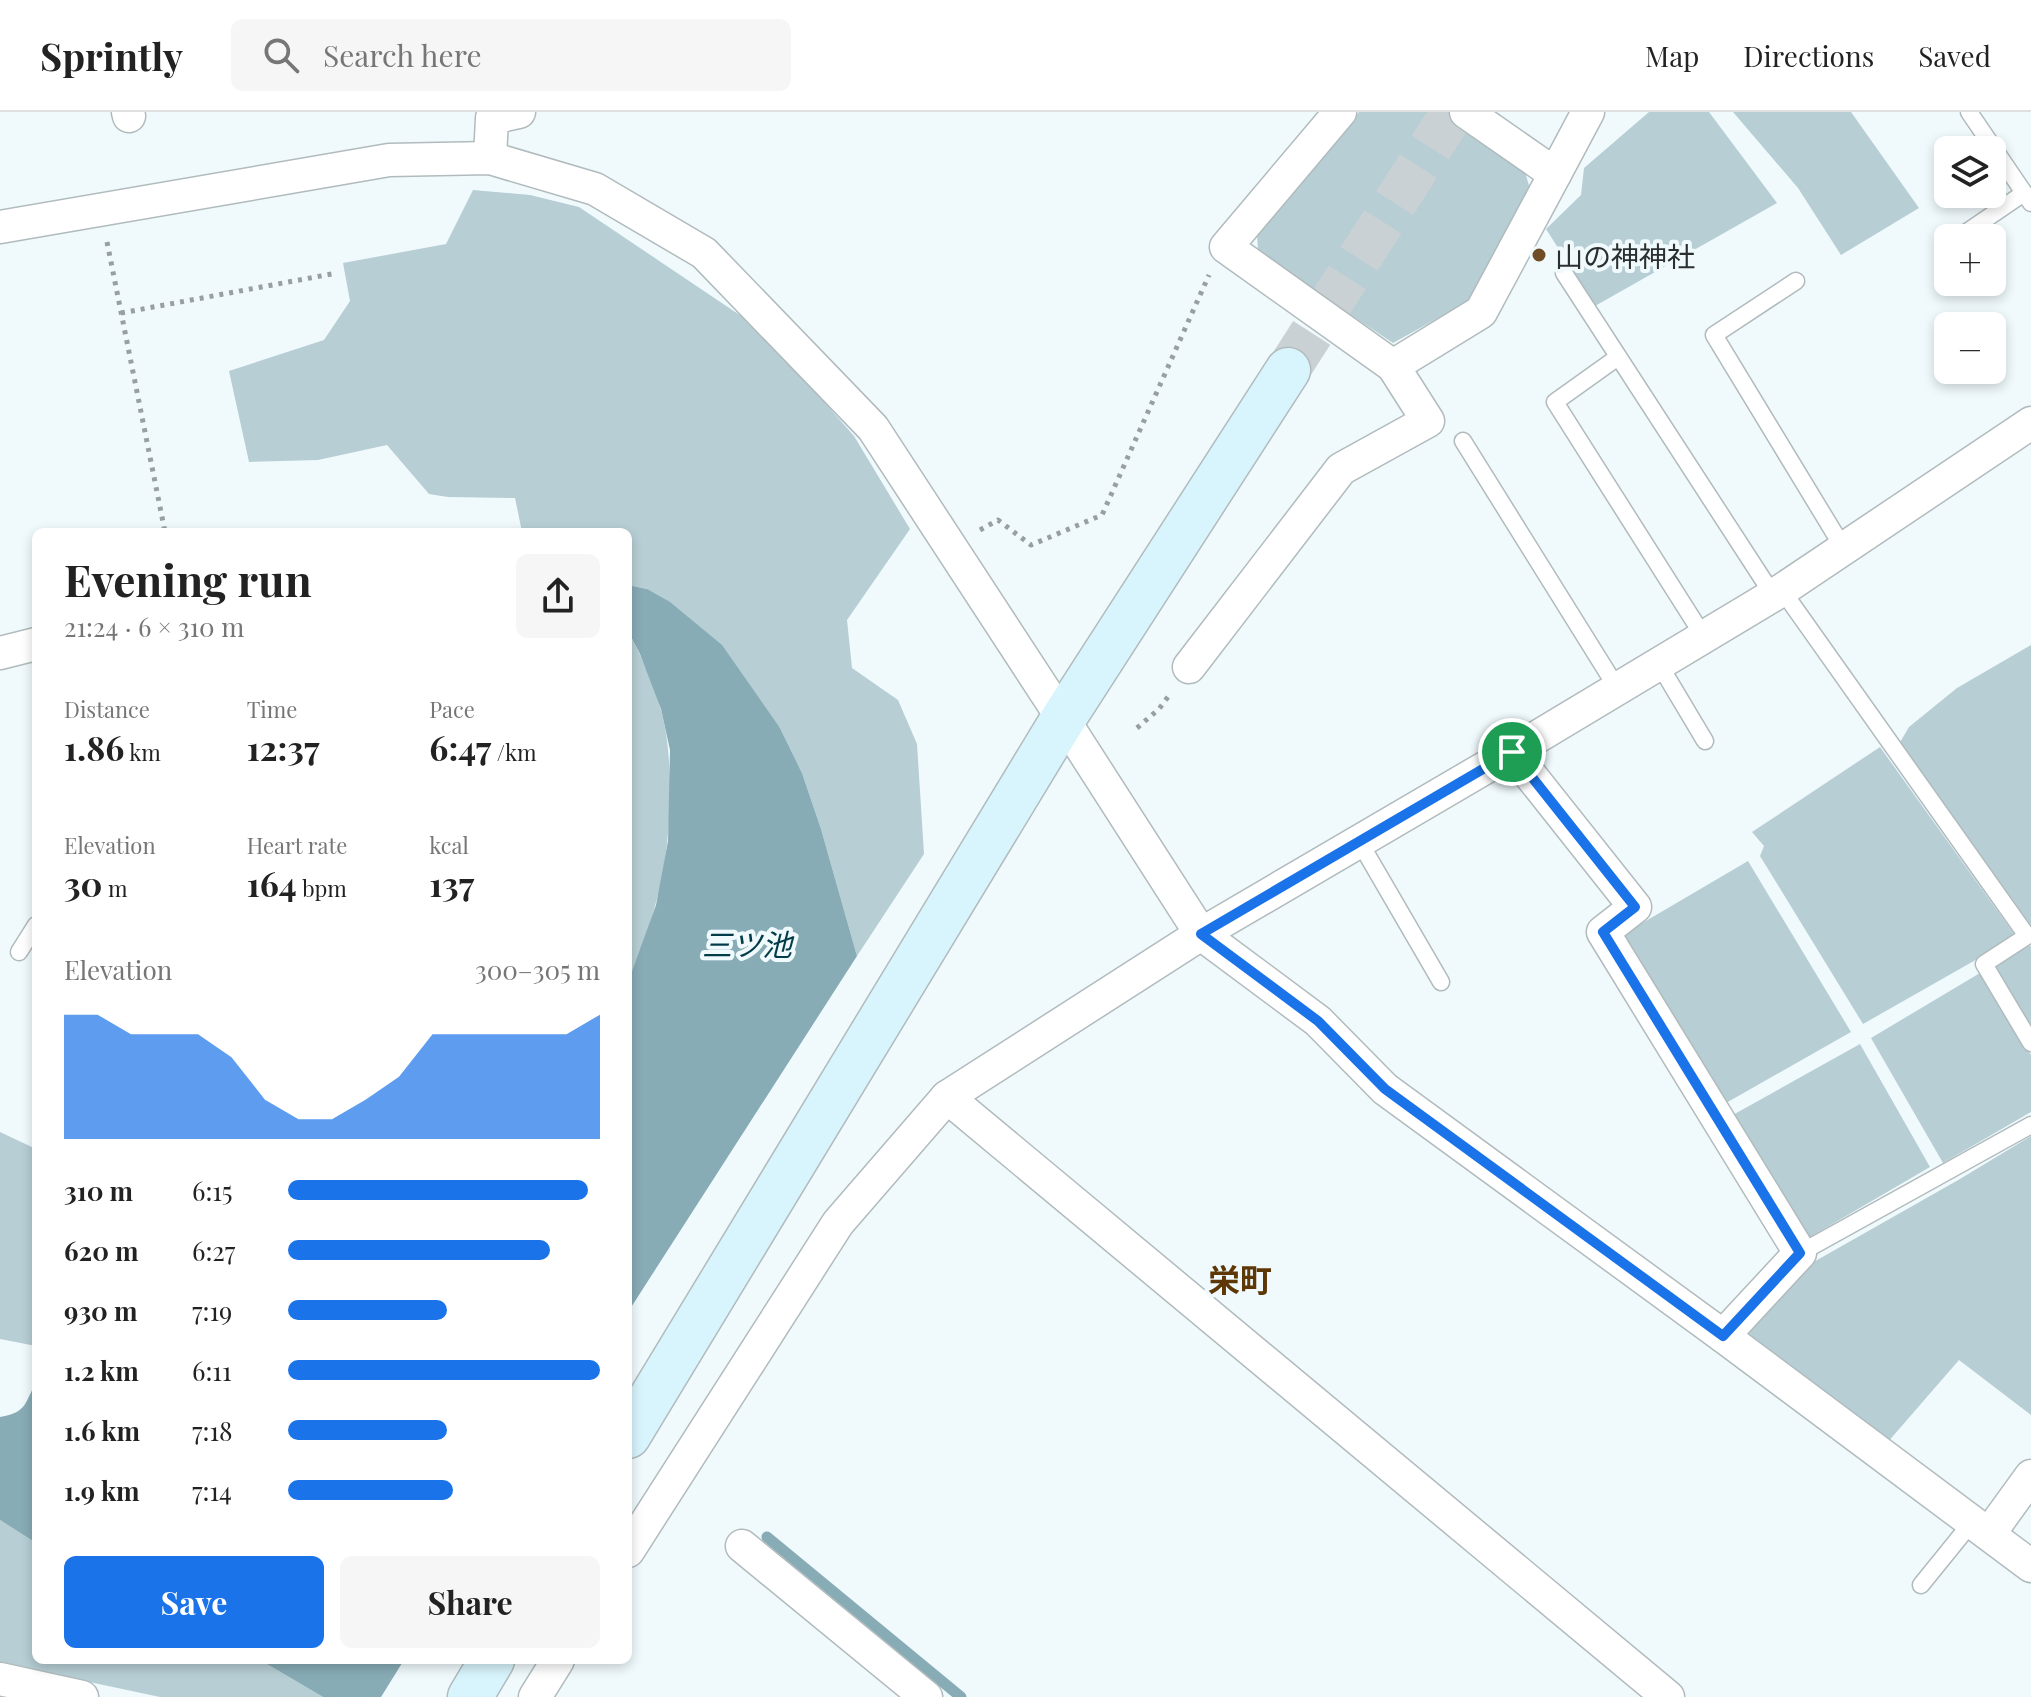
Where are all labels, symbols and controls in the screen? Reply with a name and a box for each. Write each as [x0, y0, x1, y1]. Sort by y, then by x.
search box [231, 19, 791, 91]
text: Sprintly [40, 30, 183, 81]
icon: search [259, 33, 303, 77]
text: Search here [323, 35, 482, 75]
text: Map [1645, 37, 1699, 74]
text: Directions [1743, 37, 1874, 74]
text: Saved [1918, 37, 1991, 74]
map controls [1934, 136, 2006, 384]
button: layers [1934, 136, 2006, 208]
button: + [1934, 224, 2006, 296]
place label: 山の神神社 [1555, 237, 1695, 274]
marker: 山の神神社 [1530, 246, 1548, 264]
button: − [1934, 312, 2006, 384]
text: Evening run [64, 549, 312, 608]
button: share [516, 554, 600, 638]
text: 21:24 · 6 × 310 m [64, 609, 244, 644]
text: Distance [64, 694, 150, 724]
text: Time [247, 694, 297, 724]
text: Pace [429, 694, 475, 724]
pin [1478, 718, 1546, 786]
text: 1.86 [64, 724, 124, 770]
text: 12:37 [247, 724, 319, 770]
text: 6:47 [429, 724, 491, 770]
icon: arrive [1490, 730, 1534, 774]
text: km [124, 737, 161, 767]
text: /km [491, 737, 537, 767]
text: Elevation [64, 830, 156, 860]
text: Heart rate [247, 830, 347, 860]
text: kcal [429, 830, 469, 860]
text: 30 [64, 860, 103, 906]
text: 164 [247, 860, 297, 906]
text: 137 [429, 860, 474, 906]
text: m [103, 873, 128, 903]
text: bpm [297, 873, 347, 903]
water label: 三ツ池 [702, 924, 795, 964]
text: Elevation [64, 952, 172, 987]
text: 300–305 m [475, 952, 600, 987]
text: 310 m [64, 1173, 133, 1208]
text: 6:15 [192, 1173, 232, 1208]
text: 620 m [64, 1233, 139, 1268]
text: 6:27 [192, 1233, 235, 1268]
district label: 栄町 [1208, 1257, 1272, 1300]
text: 930 m [64, 1293, 137, 1328]
text: 7:19 [192, 1293, 232, 1328]
text: 1.2 km [64, 1353, 139, 1388]
text: 6:11 [192, 1353, 232, 1388]
text: 1.6 km [64, 1413, 140, 1448]
text: 7:18 [192, 1413, 233, 1448]
text: 1.9 km [64, 1473, 140, 1508]
text: 7:14 [192, 1473, 232, 1508]
button: Save [64, 1556, 324, 1648]
button: Share [340, 1556, 600, 1648]

